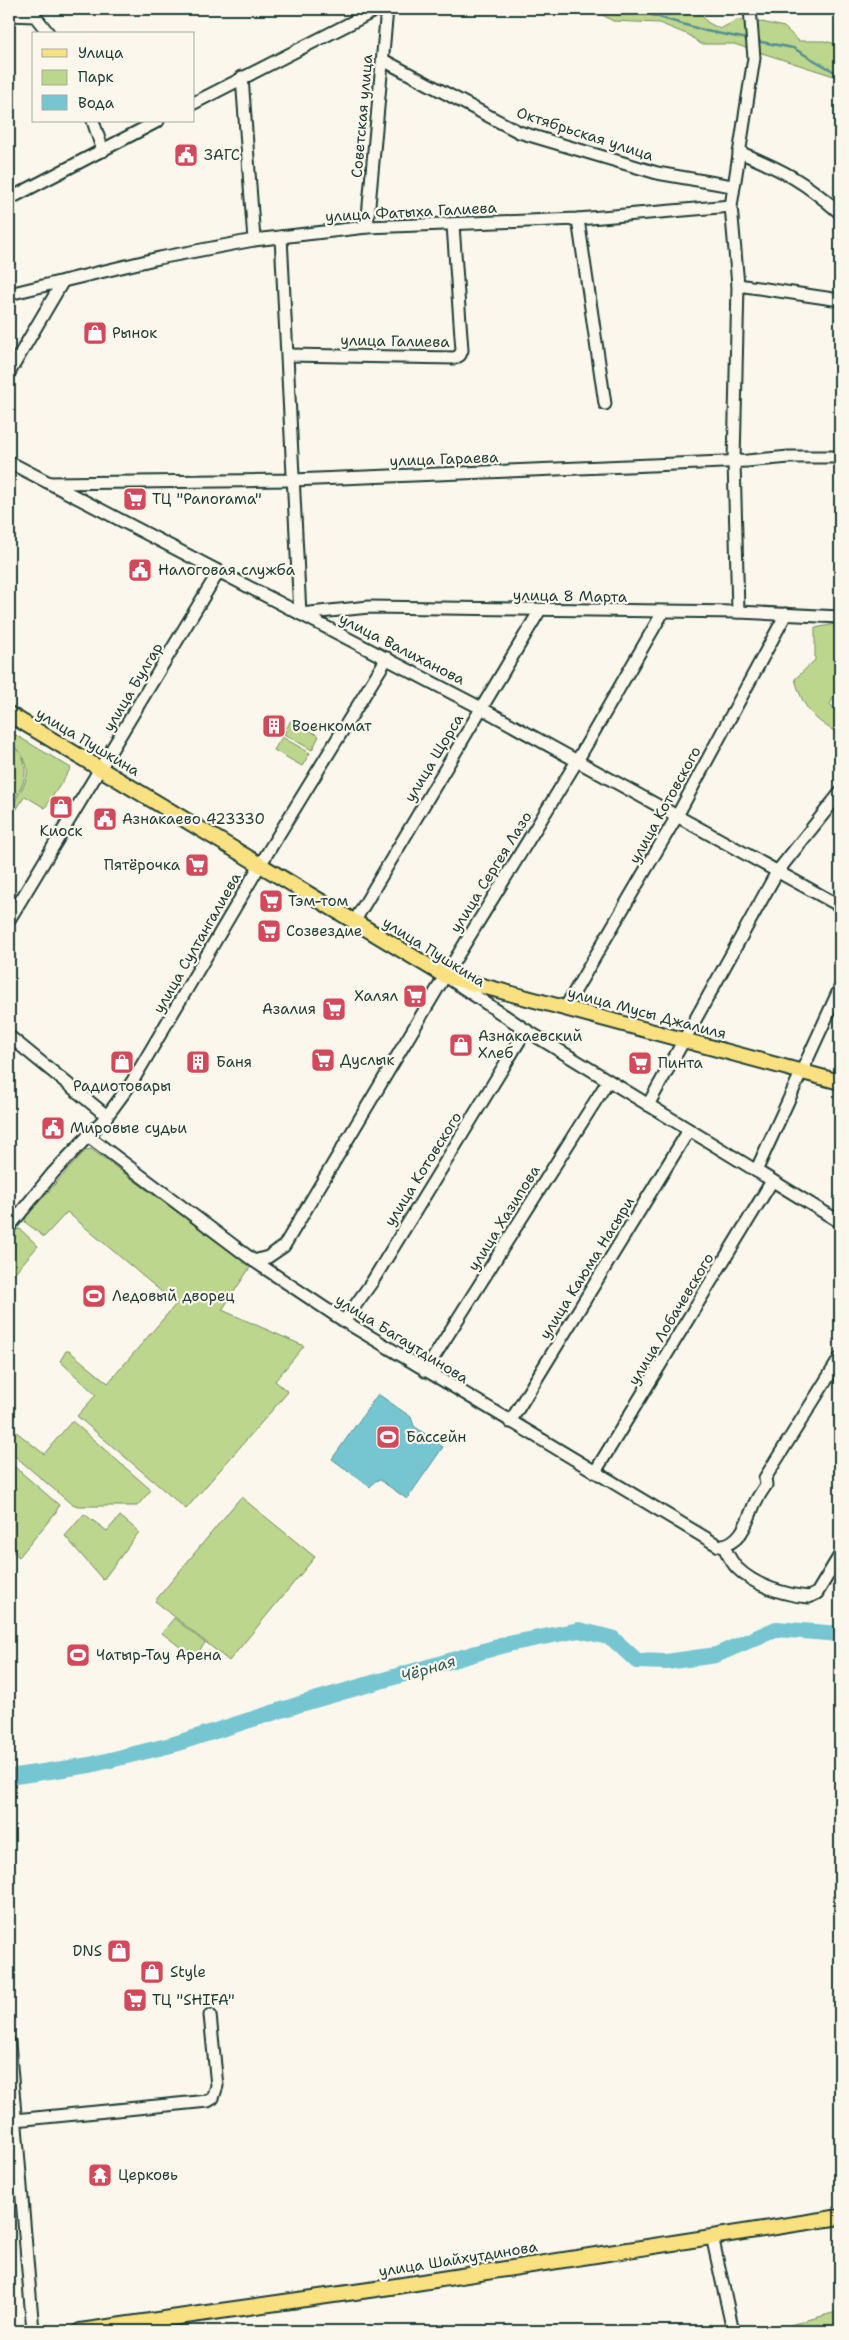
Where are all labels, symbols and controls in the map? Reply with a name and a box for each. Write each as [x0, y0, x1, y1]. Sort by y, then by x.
legend [32, 32, 195, 122]
text: Улица [78, 43, 124, 63]
street label: Советская улица [347, 53, 377, 179]
text: Парк [78, 67, 114, 87]
text: Вода [78, 93, 115, 113]
street label: Октябрьская улица [514, 102, 657, 166]
public building icon: ЗАГС [173, 142, 199, 168]
place label: ЗАГС [204, 145, 240, 165]
street label: улица Фатыха Галиева [325, 197, 498, 226]
shop icon: Рынок [82, 320, 108, 346]
place label: Рынок [112, 323, 157, 343]
street label: улица Галиева [340, 330, 450, 352]
street label: улица Гараева [389, 447, 499, 471]
supermarket icon: ТЦ "Panorama" [122, 486, 148, 512]
place label: ТЦ "Panorama" [152, 489, 262, 509]
public building icon: Налоговая служба [127, 557, 153, 583]
place label: Налоговая служба [158, 560, 296, 580]
street label: улица 8 Марта [513, 585, 628, 607]
street label: улица Валиханова [336, 609, 469, 690]
street label: улица Булгар [99, 639, 167, 735]
street label: улица Пушкина [32, 703, 144, 781]
street label: улица Щорса [400, 710, 469, 806]
building icon: Военкомат [261, 713, 287, 739]
place label: Военкомат [292, 716, 372, 736]
street label: улица Котовского [624, 743, 706, 867]
shop icon: Киоск [48, 794, 74, 820]
public building icon: Азнакаево 423330 [92, 806, 118, 832]
street label: улица Сергея Лазо [446, 808, 536, 936]
place label: Азнакаево 423330 [122, 809, 265, 829]
place label: Киоск [39, 821, 83, 841]
supermarket icon: Пятёрочка [184, 852, 210, 878]
place label: Пятёрочка [104, 855, 181, 875]
street label: улица Султангалиева [148, 868, 246, 1017]
supermarket icon: Тэм-том [258, 888, 284, 914]
place label: Тэм-том [288, 891, 349, 911]
street label: улица Пушкина [379, 912, 490, 992]
supermarket icon: Созвездие [256, 918, 282, 944]
place label: Созвездие [286, 921, 362, 941]
street label: улица Мусы Джалиля [565, 982, 729, 1044]
supermarket icon: Халял [402, 983, 428, 1009]
place label: Халял [354, 986, 399, 1006]
supermarket icon: Азалия [321, 996, 347, 1022]
place label: Азалия [262, 999, 316, 1019]
place label: Азнакаевский Хлеб [478, 1026, 582, 1063]
shop icon: Азнакаевский Хлеб [448, 1032, 474, 1058]
supermarket icon: Дуслык [310, 1047, 336, 1073]
shop icon: Радиотовары [109, 1049, 135, 1075]
building icon: Баня [185, 1049, 211, 1075]
place label: Дуслык [340, 1050, 395, 1070]
supermarket icon: Пинта [627, 1050, 653, 1076]
place label: Баня [216, 1052, 252, 1072]
place label: Пинта [658, 1053, 704, 1073]
place label: Радиотовары [73, 1076, 171, 1096]
street label: улица Котовского [380, 1108, 466, 1230]
public building icon: Мировые судьи [40, 1115, 66, 1141]
place label: Мировые судьи [70, 1118, 187, 1138]
street label: улица Хазипова [463, 1161, 545, 1275]
street label: улица Каюма Насыри [535, 1193, 639, 1343]
street label: улица Лобачевского [624, 1249, 718, 1389]
sports icon: Ледовый дворец [81, 1283, 107, 1309]
place label: Ледовый дворец [112, 1286, 235, 1306]
street label: улица Багаутдинова [332, 1290, 473, 1388]
sports icon: Бассейн [375, 1424, 401, 1450]
place label: Бассейн [406, 1427, 466, 1447]
sports icon: Чатыр-Тау Арена [65, 1642, 91, 1668]
place label: Чатыр-Тау Арена [96, 1645, 222, 1665]
water label: Чёрная [398, 1650, 458, 1687]
shop icon: DNS [106, 1938, 132, 1964]
place label: DNS [72, 1941, 102, 1961]
shop icon: Style [139, 1959, 165, 1985]
place label: Style [170, 1962, 206, 1982]
supermarket icon: ТЦ "SHIFA" [122, 1987, 148, 2013]
place label: ТЦ "SHIFA" [152, 1990, 235, 2010]
temple icon: Церковь [87, 2162, 113, 2188]
place label: Церковь [118, 2165, 178, 2185]
street label: улица Шайхутдинова [377, 2236, 540, 2281]

